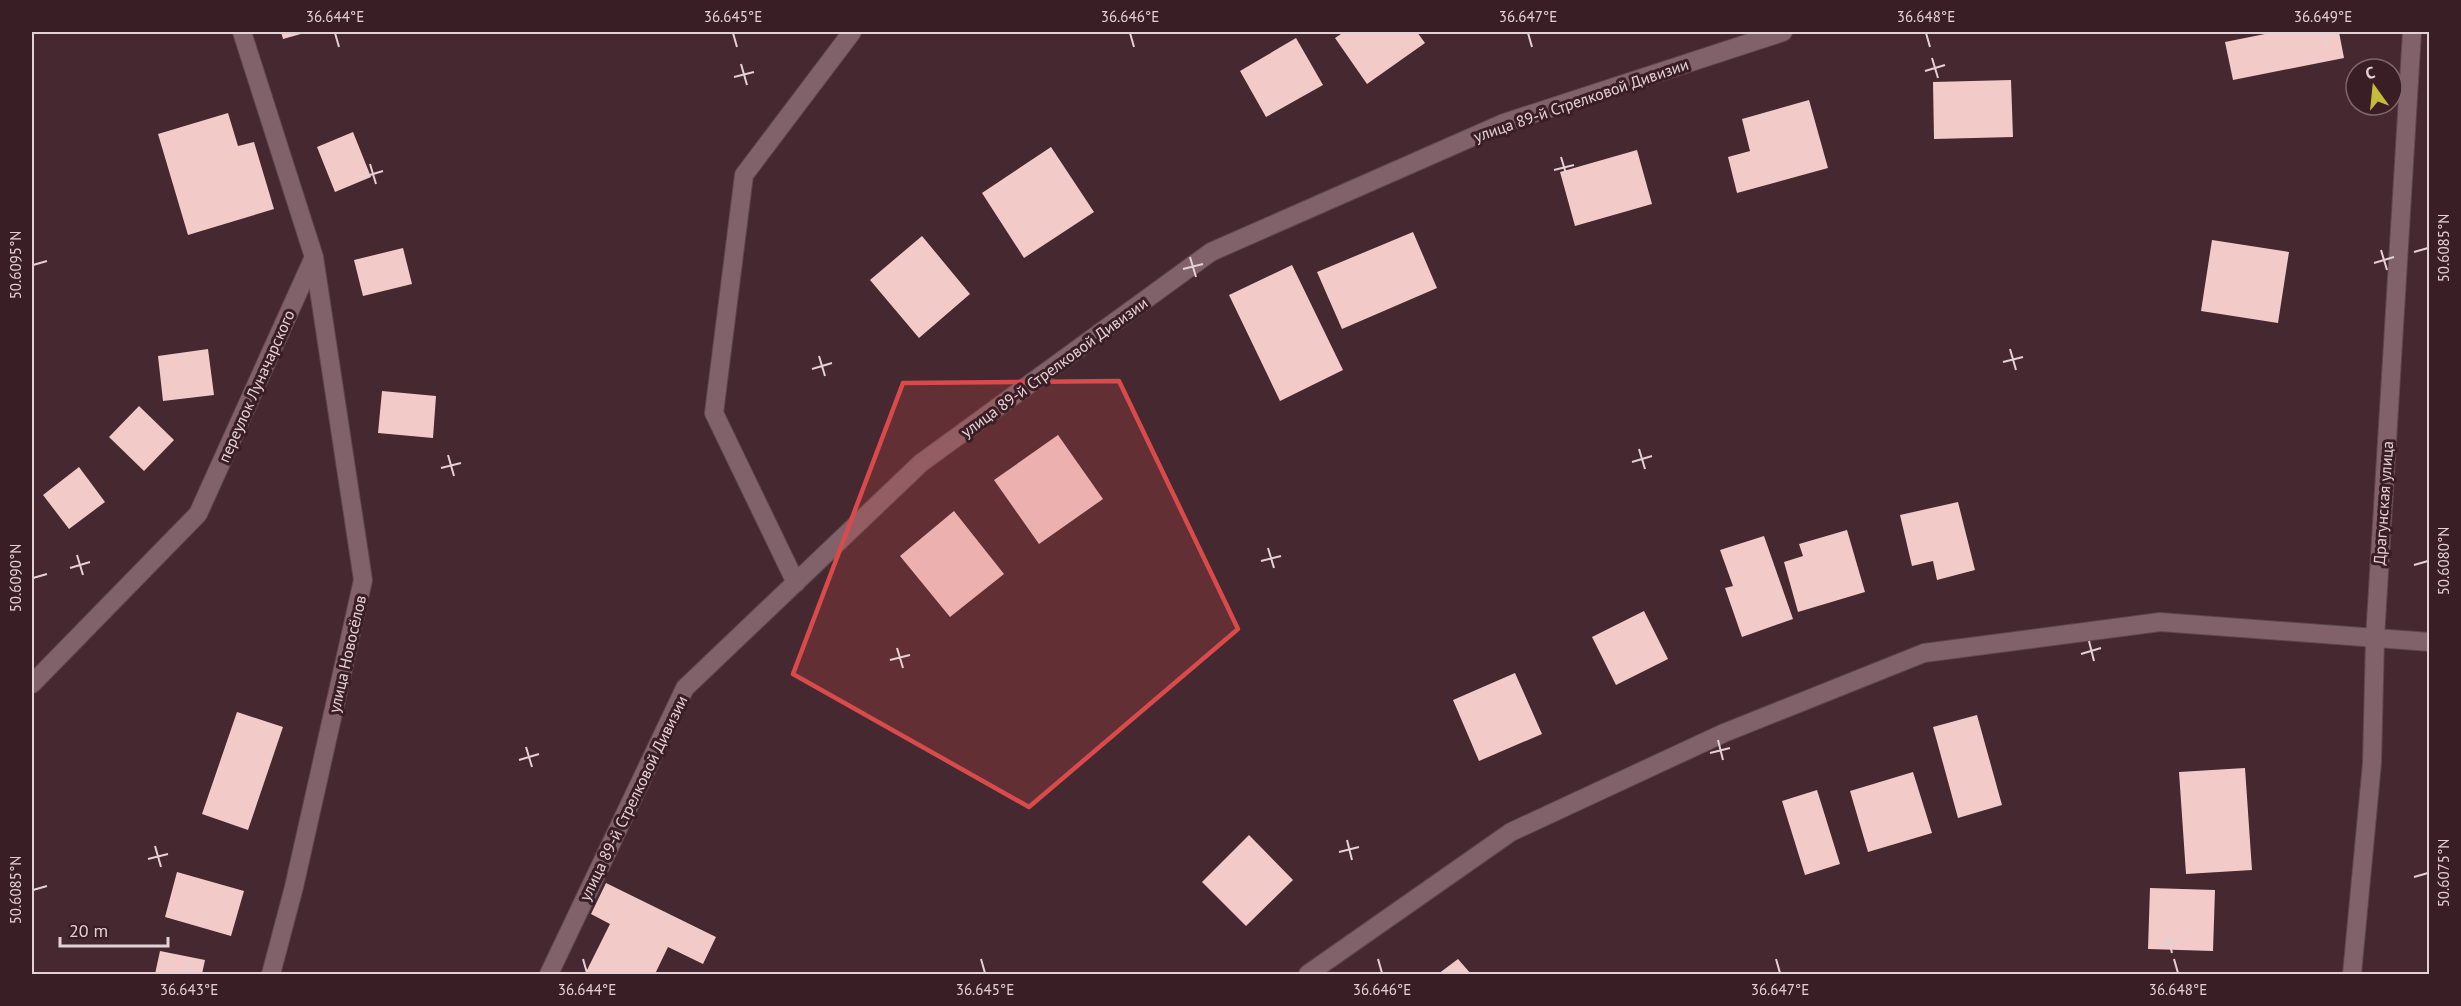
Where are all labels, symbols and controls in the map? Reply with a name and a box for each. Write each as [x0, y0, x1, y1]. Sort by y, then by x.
text: 36.644°E [306, 7, 364, 26]
text: 36.645°E [704, 7, 762, 26]
text: 36.646°E [1101, 7, 1159, 26]
text: 36.647°E [1499, 7, 1557, 26]
text: 36.648°E [1897, 7, 1955, 26]
text: 36.649°E [2294, 7, 2352, 26]
street label: улица 89-й Стрелковой Дивизии [1471, 54, 1691, 146]
north arrow [2344, 57, 2404, 117]
text: С [2363, 62, 2377, 83]
text: 50.6085°N [2434, 214, 2453, 282]
text: 50.6095°N [6, 231, 25, 299]
street label: улица 89-й Стрелковой Дивизии [957, 292, 1151, 442]
street label: переулок Луначарского [213, 307, 299, 465]
street label: Драгунская улица [2369, 440, 2397, 566]
text: 50.6080°N [2434, 527, 2453, 595]
text: 50.6090°N [6, 544, 25, 612]
street label: улица Новосёлов [324, 593, 370, 715]
street label: улица 89-й Стрелковой Дивизии [574, 692, 692, 904]
text: 50.6075°N [2434, 839, 2453, 907]
text: 50.6085°N [6, 856, 25, 924]
scale bar [60, 910, 168, 948]
text: 20 m [69, 919, 108, 942]
text: 36.643°E [160, 980, 218, 999]
text: 36.644°E [558, 980, 616, 999]
text: 36.645°E [956, 980, 1014, 999]
text: 36.646°E [1353, 980, 1411, 999]
text: 36.647°E [1751, 980, 1809, 999]
text: 36.648°E [2149, 980, 2207, 999]

